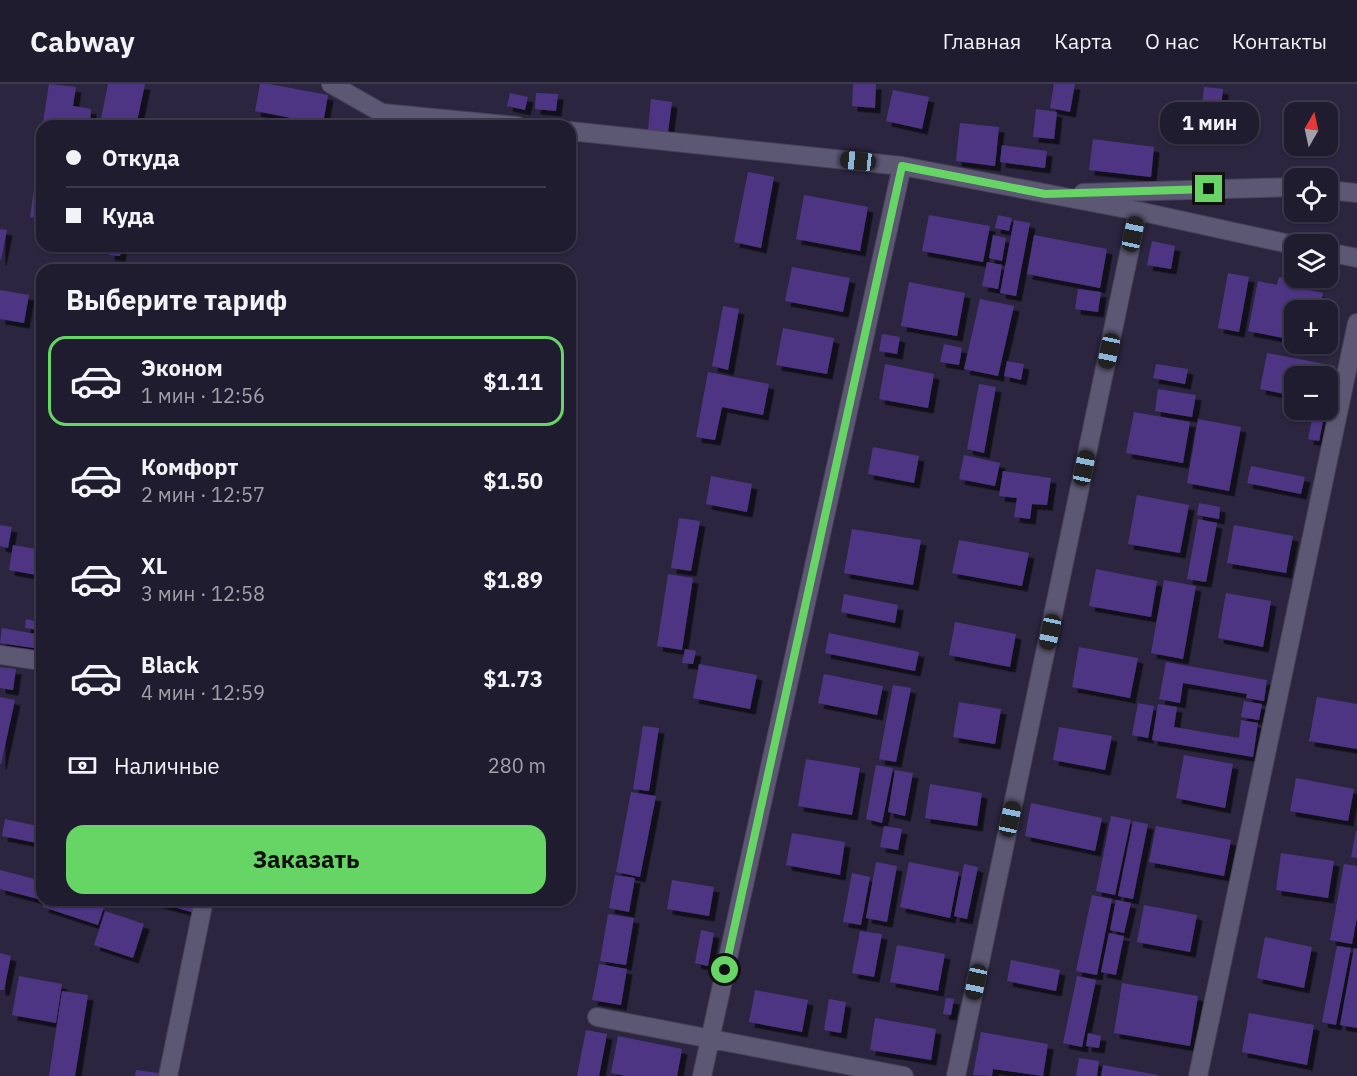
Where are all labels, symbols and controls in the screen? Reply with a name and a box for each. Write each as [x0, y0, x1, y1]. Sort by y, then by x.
text: Cabway [30, 23, 135, 60]
text: Главная [943, 27, 1021, 55]
text: Карта [1054, 27, 1112, 55]
text: О нас [1145, 27, 1199, 55]
text: Контакты [1232, 27, 1327, 55]
callout: 1 мин [1160, 102, 1258, 144]
north arrow [1284, 102, 1338, 156]
map controls [1284, 102, 1338, 420]
text: 1 мин [1182, 109, 1237, 136]
text: Откуда [102, 143, 180, 172]
car [839, 150, 877, 172]
button: locate [1284, 168, 1338, 222]
route end [1195, 175, 1222, 202]
text: Куда [102, 201, 155, 230]
car [1120, 215, 1146, 253]
button: layers [1284, 234, 1338, 288]
text: Выберите тариф [66, 282, 287, 317]
button: + [1284, 300, 1338, 354]
car [1096, 332, 1122, 370]
text: Эконом [141, 353, 223, 382]
icon: car [69, 354, 123, 408]
button: − [1284, 366, 1338, 420]
text: $1.11 [483, 367, 543, 396]
text: 1 мин · 12:56 [141, 382, 265, 409]
car [1071, 449, 1097, 487]
text: Комфорт [141, 452, 238, 481]
icon: car [69, 453, 123, 507]
text: $1.50 [483, 466, 543, 495]
text: 2 мин · 12:57 [141, 481, 265, 508]
text: XL [141, 551, 167, 580]
icon: car [69, 552, 123, 606]
text: $1.89 [483, 565, 543, 594]
text: 3 мин · 12:58 [141, 580, 265, 607]
car [1037, 613, 1063, 651]
text: Black [141, 650, 199, 679]
icon: car [69, 651, 123, 705]
text: $1.73 [483, 664, 543, 693]
text: 4 мин · 12:59 [141, 679, 265, 706]
icon: cash [66, 749, 99, 782]
text: Наличные [114, 751, 220, 780]
text: 280 m [488, 752, 546, 779]
car [997, 800, 1023, 838]
button: Заказать [66, 825, 546, 894]
route start [711, 956, 738, 983]
car [963, 963, 989, 1001]

